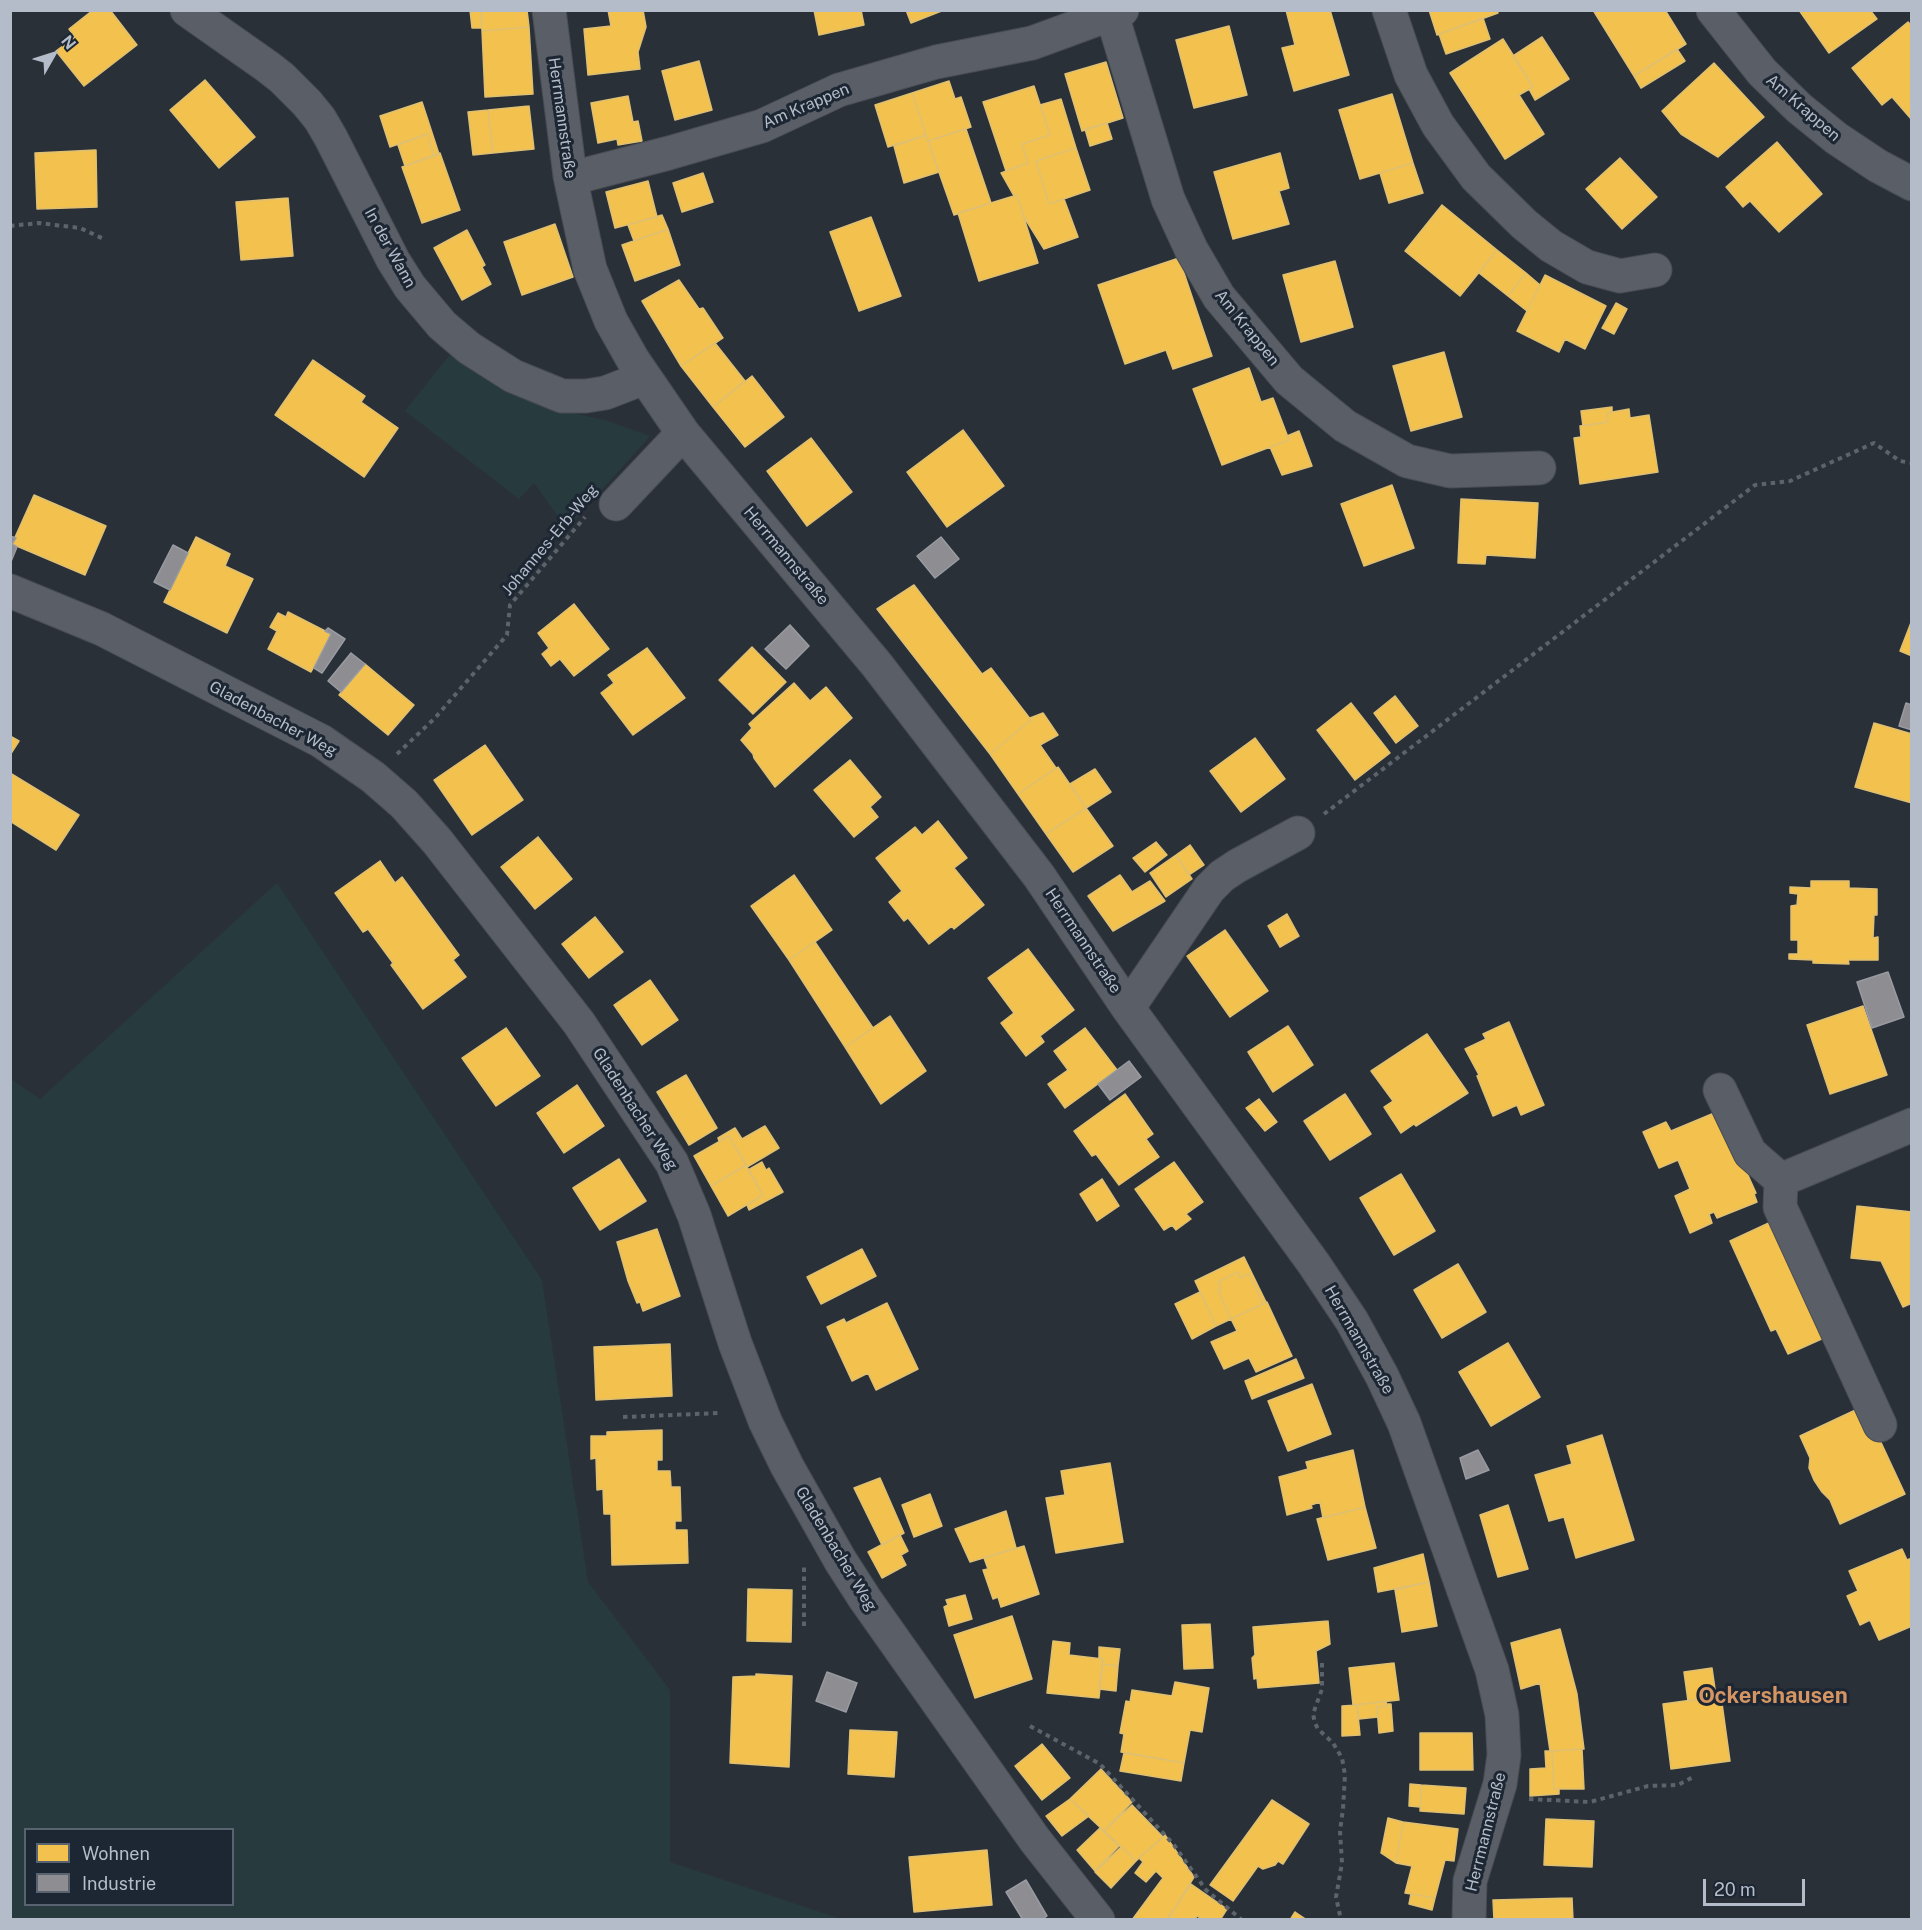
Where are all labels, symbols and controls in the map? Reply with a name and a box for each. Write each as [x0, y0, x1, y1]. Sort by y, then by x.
north arrow [24, 24, 84, 84]
text: N [57, 32, 80, 53]
street label: Herrmannstraße [544, 56, 580, 180]
street label: Am Krappen [1762, 71, 1844, 145]
street label: Am Krappen [760, 79, 852, 133]
street label: In der Wann [360, 205, 420, 291]
street label: Am Krappen [1211, 286, 1283, 370]
street label: Johannes-Erb-Weg [498, 480, 602, 600]
street label: Herrmannstraße [739, 503, 833, 609]
street label: Gladenbacher Weg [206, 677, 340, 761]
street label: Herrmannstraße [1041, 885, 1125, 997]
street label: Gladenbacher Weg [588, 1044, 682, 1174]
street label: Herrmannstraße [1320, 1282, 1398, 1398]
street label: Gladenbacher Weg [791, 1483, 881, 1615]
district label: Ockershausen [1698, 1683, 1848, 1709]
street label: Herrmannstraße [1462, 1770, 1510, 1894]
legend [24, 1828, 234, 1906]
text: Wohnen [82, 1843, 150, 1864]
scale bar [1706, 1867, 1808, 1905]
text: Industrie [82, 1873, 156, 1894]
text: 20 m [1714, 1879, 1756, 1900]

